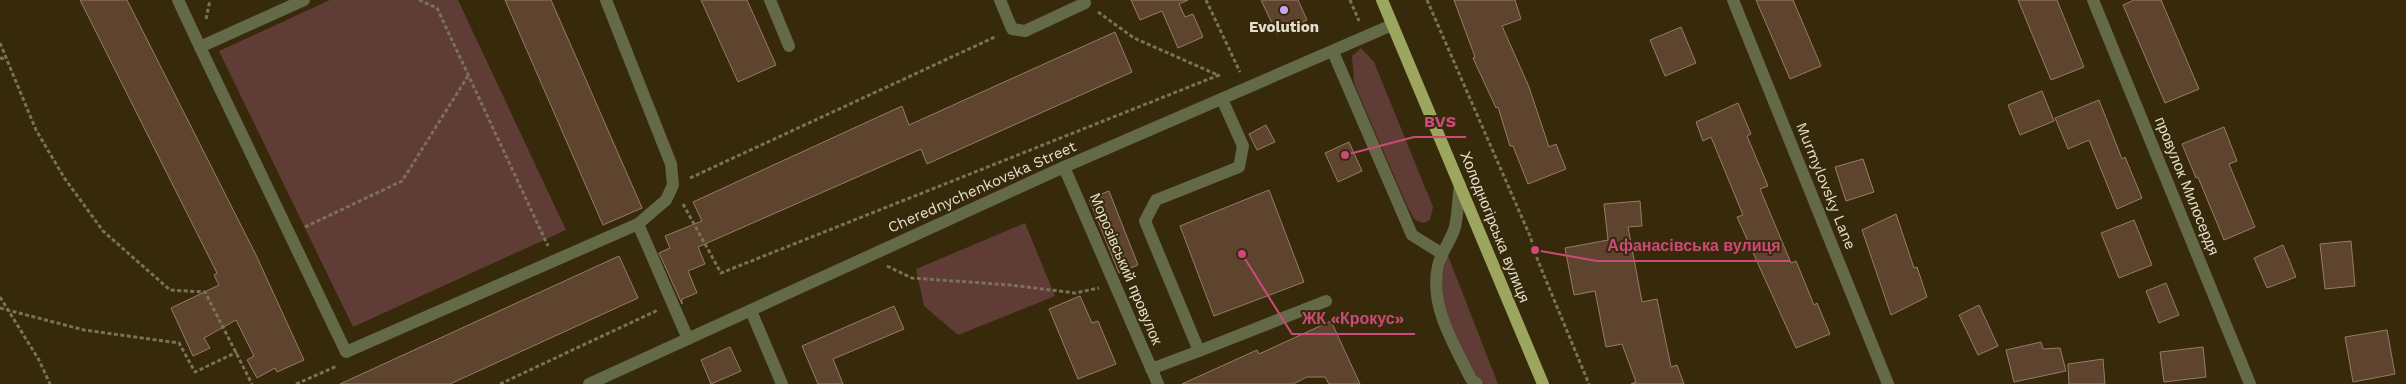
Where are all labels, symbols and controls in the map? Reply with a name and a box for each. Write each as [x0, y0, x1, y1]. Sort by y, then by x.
marker: Evolution [1278, 4, 1290, 16]
place label: Evolution [1249, 18, 1319, 36]
callout: BVS [1414, 106, 1466, 137]
text: BVS [1424, 112, 1456, 131]
street label: провулок Милосердя [2151, 114, 2223, 258]
street label: Murmylovsky Lane [1792, 120, 1860, 252]
street label: Cherednychenkovska Street [885, 137, 1080, 237]
street label: Холодногірська вулиця [1456, 149, 1534, 305]
street label: Морозівський провулок [1086, 191, 1166, 348]
callout: Афанасівська вулиця [1597, 230, 1790, 261]
text: Афанасівська вулиця [1607, 236, 1781, 255]
callout: ЖК «Крокус» [1292, 303, 1415, 334]
text: ЖК «Крокус» [1301, 309, 1404, 328]

